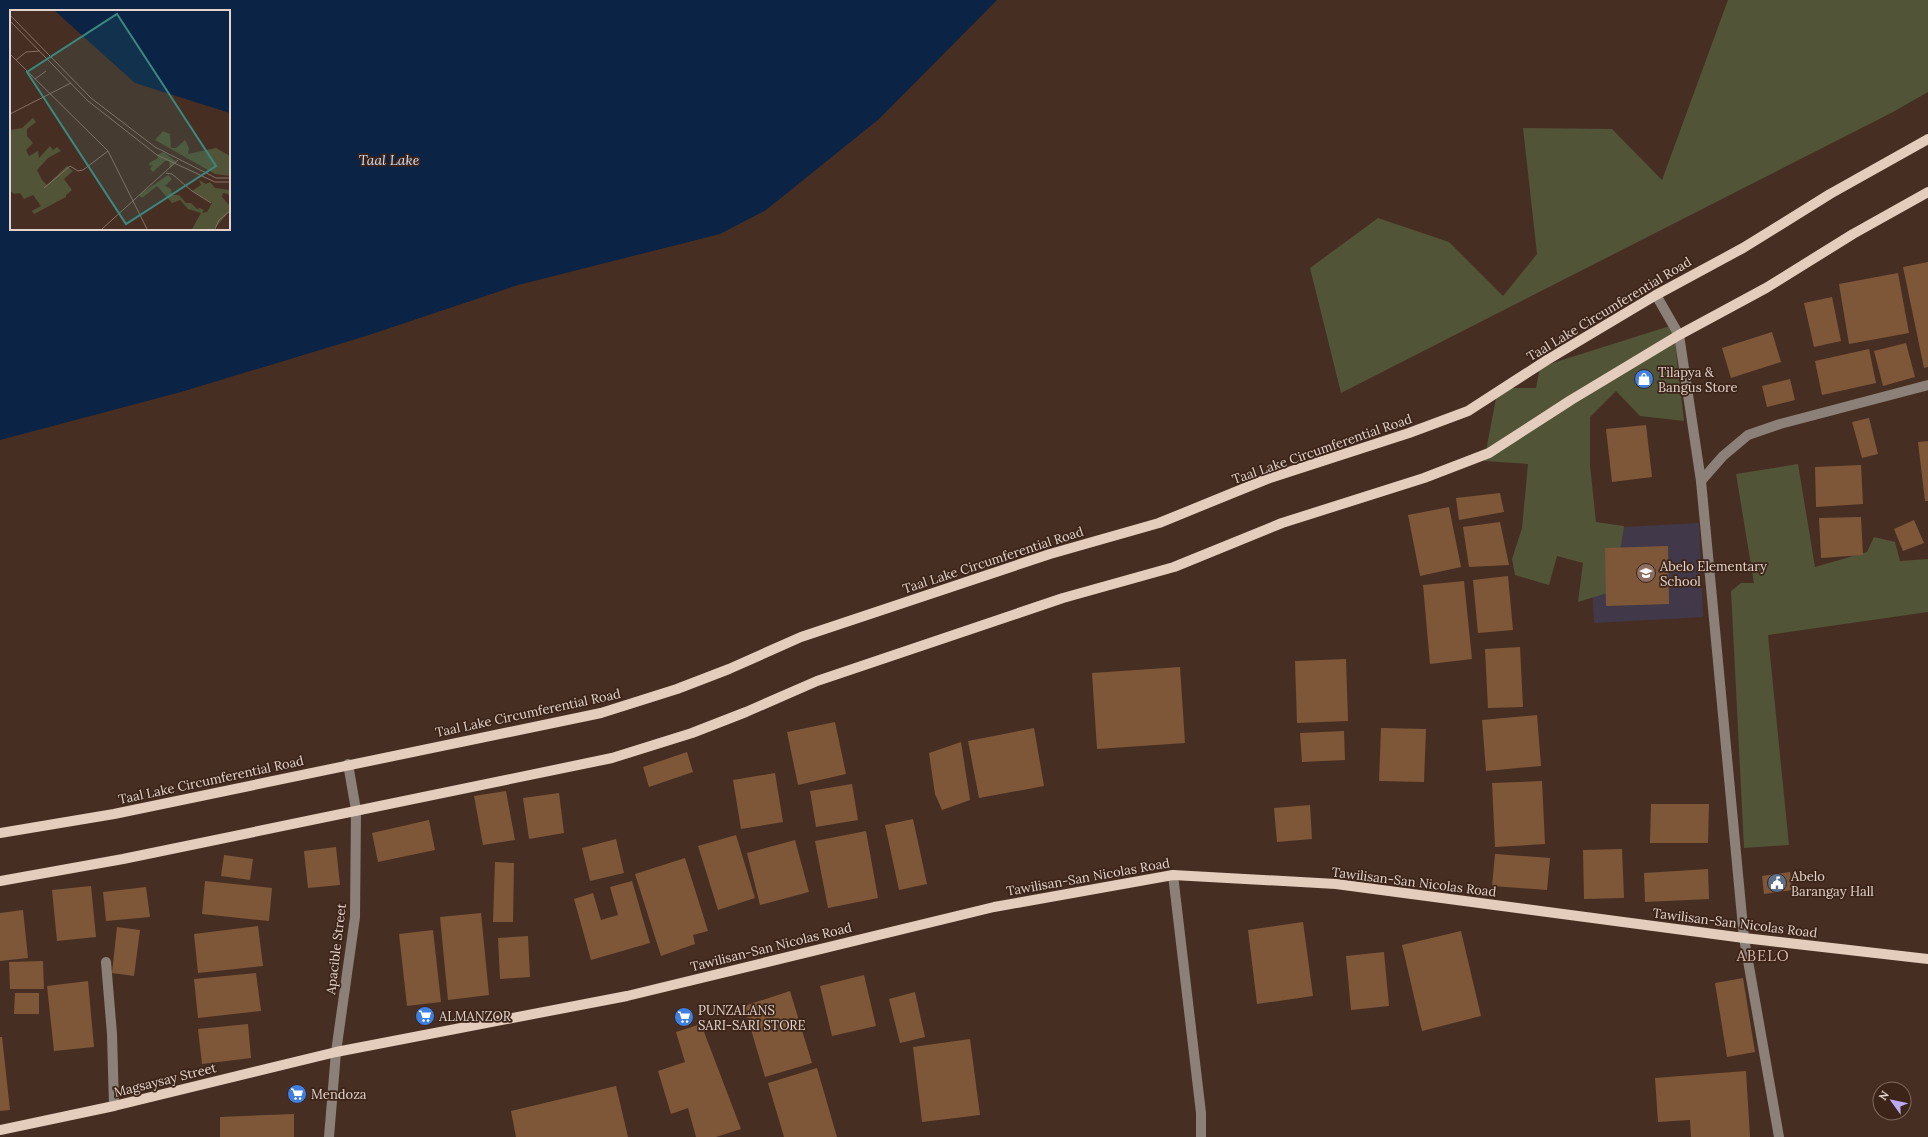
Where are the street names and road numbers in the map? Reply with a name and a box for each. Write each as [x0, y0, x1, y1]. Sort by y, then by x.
street label: Taal Lake Circumferential Road [1524, 253, 1695, 365]
street label: Taal Lake Circumferential Road [1230, 410, 1414, 488]
street label: Taal Lake Circumferential Road [900, 523, 1086, 597]
street label: Taal Lake Circumferential Road [434, 685, 622, 741]
street label: Taal Lake Circumferential Road [117, 752, 305, 808]
street label: Tawilisan-San Nicolas Road [1005, 854, 1171, 900]
street label: Tawilisan-San Nicolas Road [1331, 863, 1498, 901]
street label: Apacible Street [322, 903, 350, 996]
street label: Tawilisan-San Nicolas Road [1652, 904, 1819, 942]
street label: Tawilisan-San Nicolas Road [688, 919, 854, 975]
street label: Magsaysay Street [112, 1059, 218, 1101]

